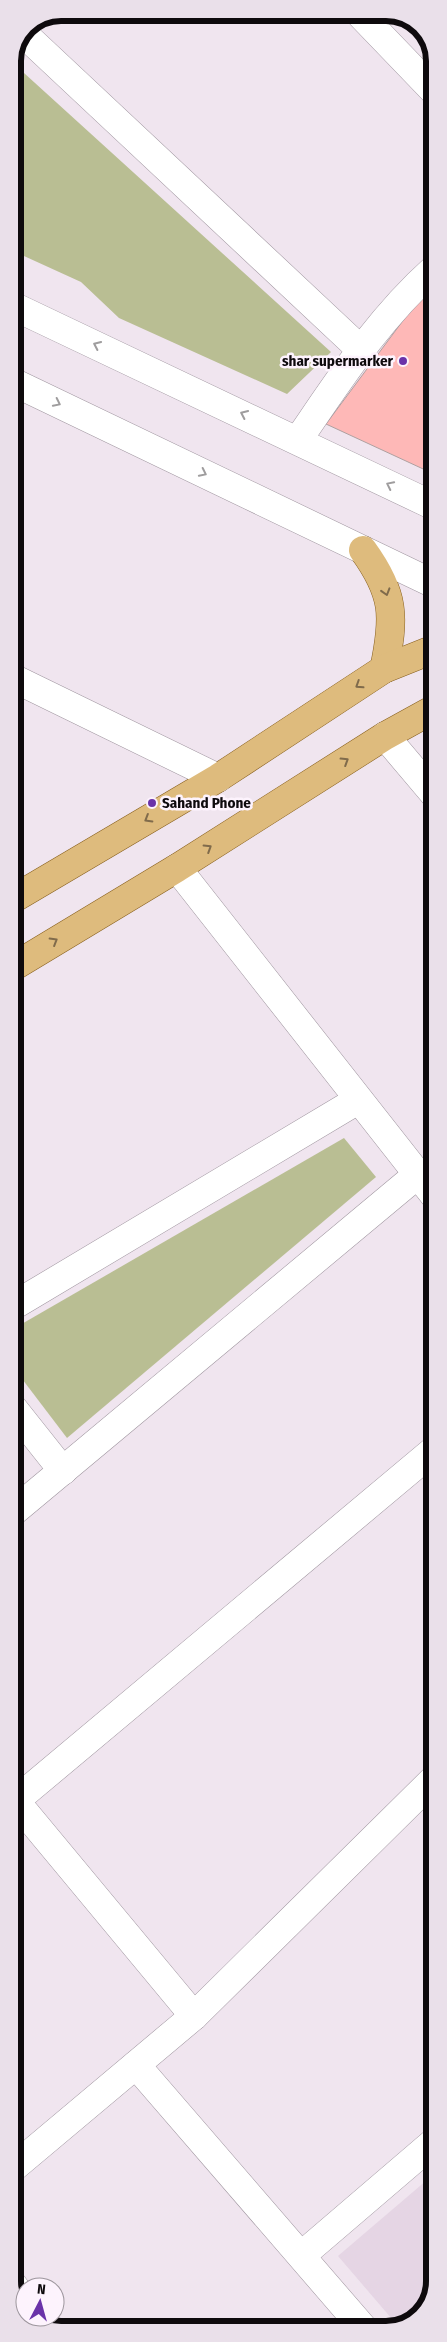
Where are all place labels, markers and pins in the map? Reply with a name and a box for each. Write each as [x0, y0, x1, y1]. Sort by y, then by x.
place label: shar supermarker [282, 352, 393, 370]
marker: shar supermarker [397, 355, 409, 367]
place label: Sahand Phone [162, 794, 251, 812]
marker: Sahand Phone [146, 797, 158, 809]

